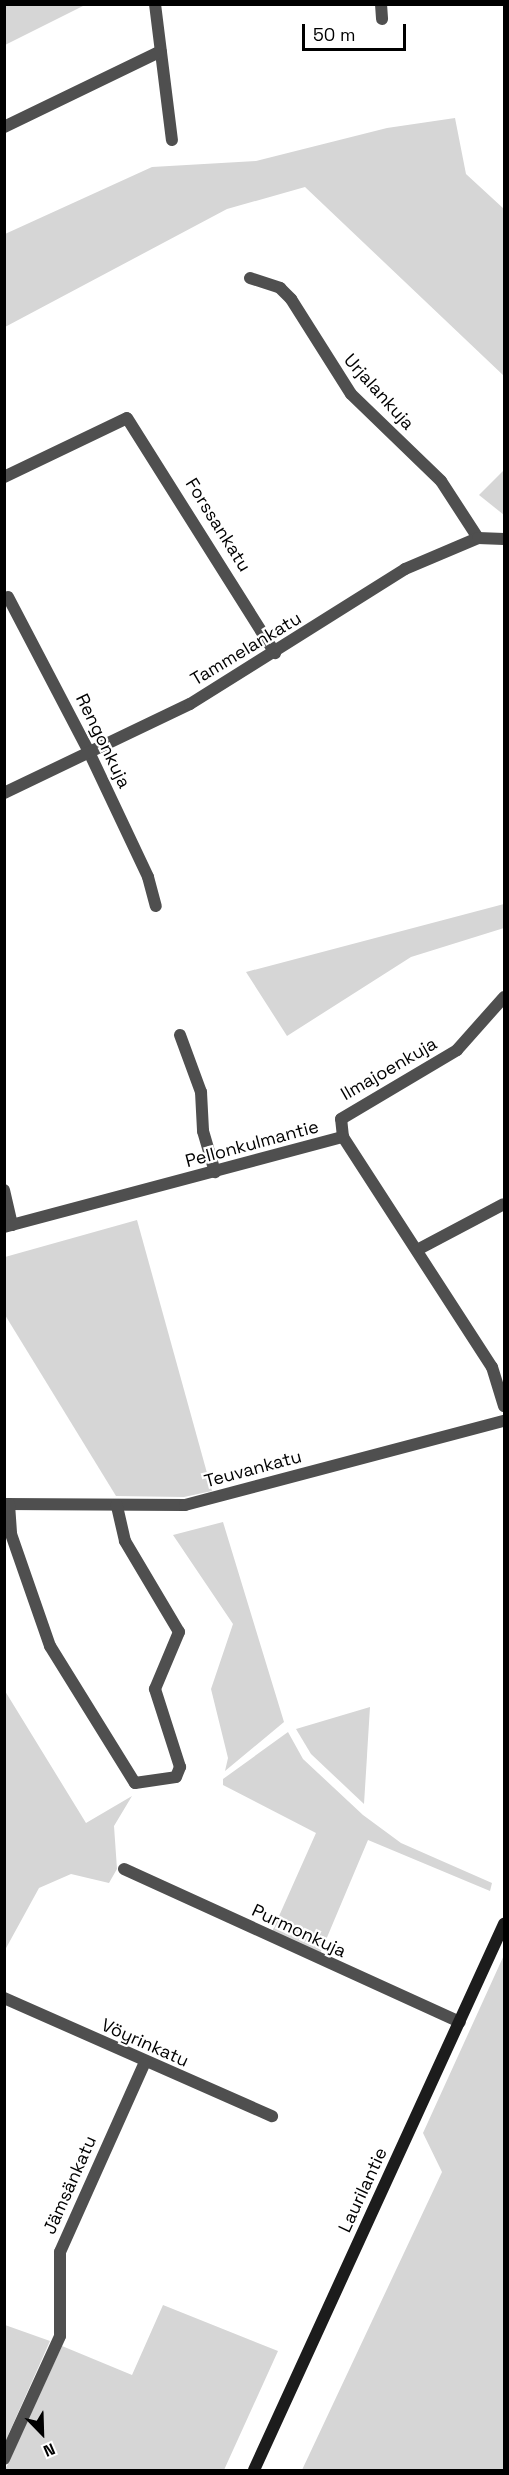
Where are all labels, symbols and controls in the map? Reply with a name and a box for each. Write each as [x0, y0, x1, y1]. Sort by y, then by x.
scale bar [305, 12, 408, 50]
text: 50 m [313, 23, 355, 46]
street label: Urjalankuja [339, 350, 419, 434]
street label: Forssankatu [181, 474, 255, 576]
street label: Tammelankatu [187, 607, 305, 691]
street label: Rengonkuja [71, 690, 135, 792]
street label: Ilmajoenkuja [337, 1033, 441, 1105]
street label: Pellonkulmantie [183, 1116, 321, 1172]
street label: Teuvankatu [202, 1446, 304, 1492]
street label: Purmonkuja [248, 1900, 350, 1962]
street label: Vöyrinkatu [98, 2014, 192, 2072]
street label: Jämsänkatu [39, 2132, 101, 2238]
street label: Laurilantie [334, 2144, 392, 2236]
north arrow [12, 2403, 72, 2463]
text: N [40, 2438, 58, 2462]

